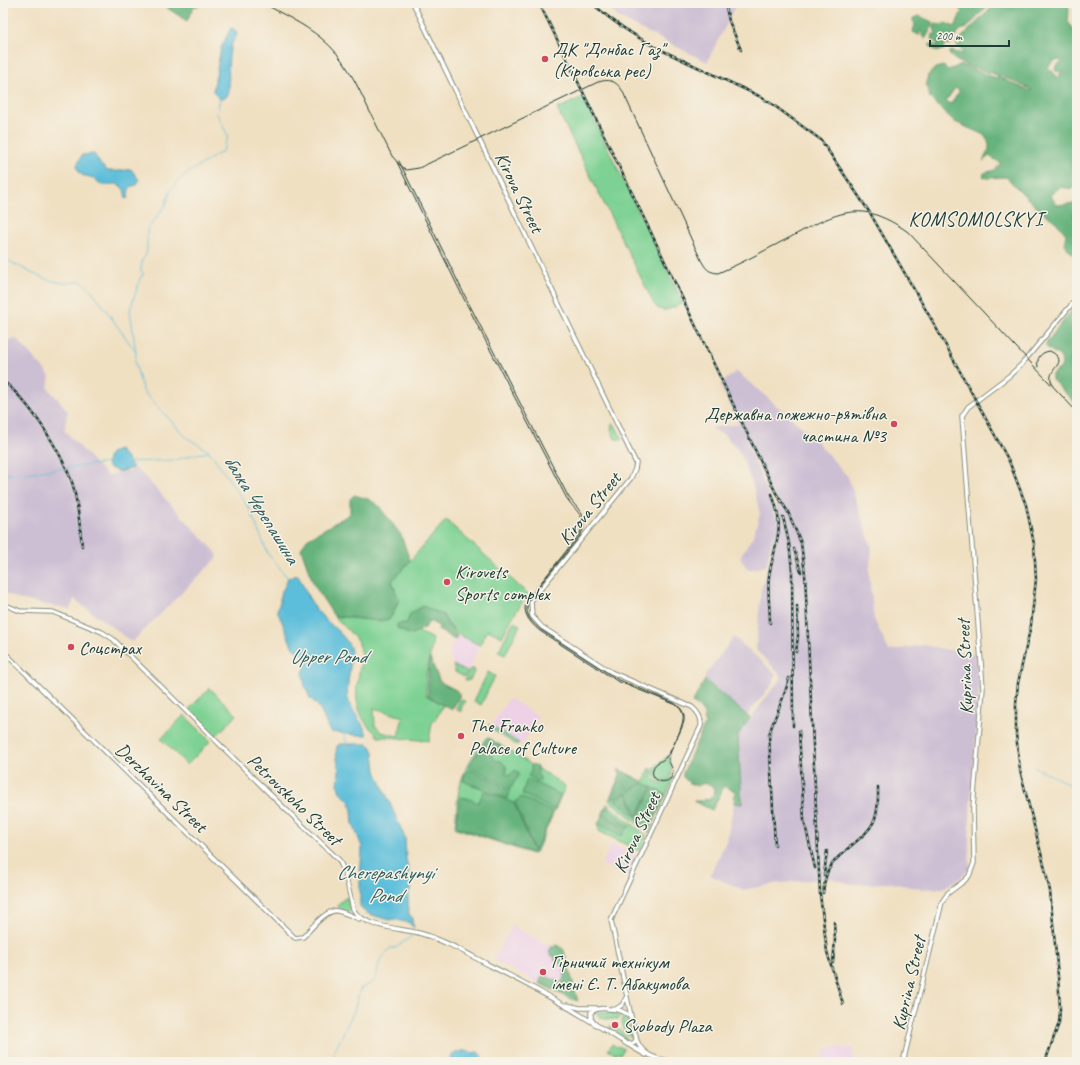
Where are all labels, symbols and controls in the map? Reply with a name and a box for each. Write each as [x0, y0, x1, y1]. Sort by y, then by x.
scale bar [930, 22, 1009, 48]
text: 200 m [936, 28, 963, 44]
place label: ДК "Донбас Газ" (Кіровська рес) [553, 37, 668, 83]
marker: ДК "Донбас Газ" (Кіровська рес) [540, 54, 550, 64]
street label: Kirova Street [489, 148, 550, 238]
district label: KOMSOMOLSKYI [908, 207, 1048, 232]
place label: Державна пожежно-рятівна частина №3 [705, 402, 888, 448]
marker: Державна пожежно-рятівна частина №3 [889, 419, 899, 429]
water label: балка Черепашина [218, 450, 306, 570]
street label: Kirova Street [553, 466, 627, 550]
place label: Kirovets Sports complex [455, 560, 551, 606]
marker: Kirovets Sports complex [442, 577, 452, 587]
street label: Kuprina Street [951, 616, 979, 715]
place label: Соцстрах [79, 636, 142, 660]
marker: Соцстрах [66, 642, 76, 652]
water label: Upper Pond [290, 644, 372, 669]
place label: The Franko Palace of Culture [469, 714, 578, 760]
marker: The Franko Palace of Culture [456, 731, 466, 741]
street label: Derzhavina Street [110, 738, 214, 839]
street label: Petrovskoho Street [242, 749, 349, 853]
street label: Kirova Street [608, 787, 667, 877]
water label: Cherepashynyi Pond [337, 860, 439, 908]
street label: Kuprina Street [887, 931, 932, 1032]
place label: Гірничий технікум імені Є. Т. Абакумова [551, 950, 690, 996]
marker: Гірничий технікум імені Є. Т. Абакумова [538, 967, 548, 977]
place label: Svobody Plaza [623, 1014, 714, 1038]
marker: Svobody Plaza [610, 1020, 620, 1030]

